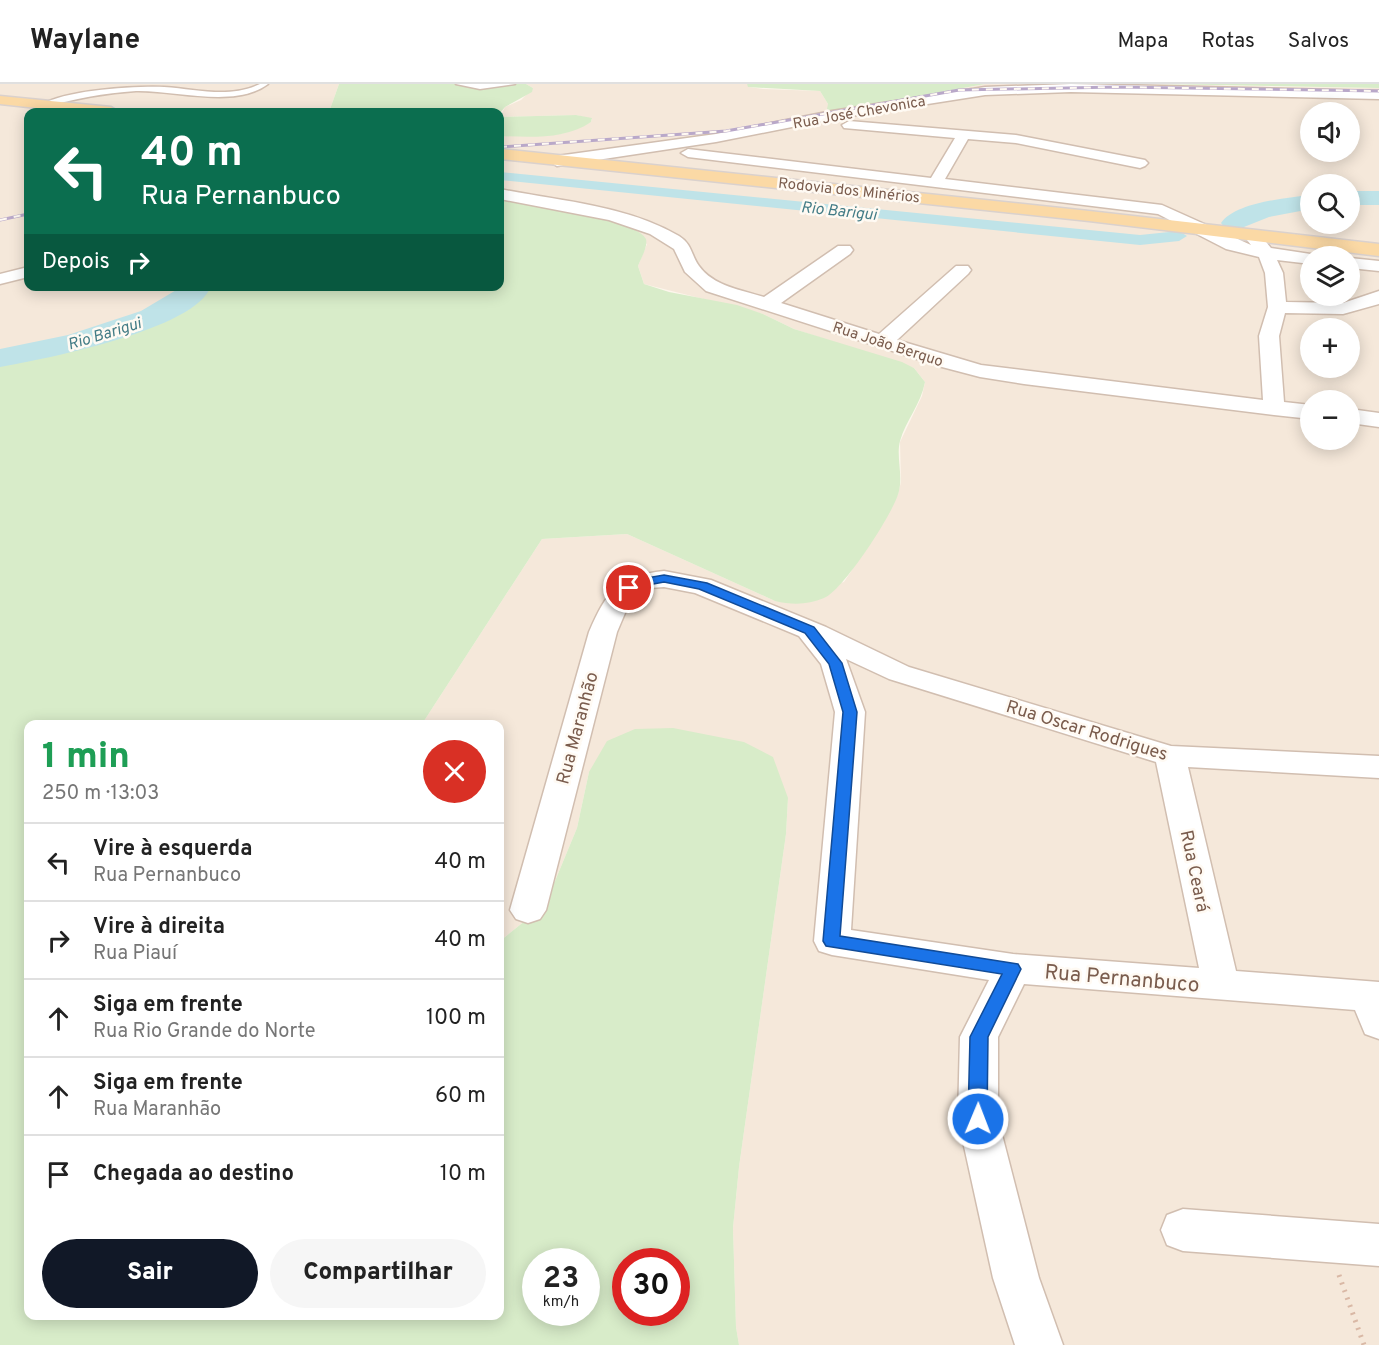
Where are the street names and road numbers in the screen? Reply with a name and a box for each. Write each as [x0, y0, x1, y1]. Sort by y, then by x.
street label: Rua José Chevonica [792, 92, 927, 134]
street label: Rodovia dos Minérios [777, 175, 921, 208]
street label: Rua João Berquo [830, 319, 945, 372]
street label: Rua Maranhão [552, 670, 604, 787]
street label: Rua Oscar Rodrigues [1003, 696, 1170, 767]
street label: Rua Ceará [1174, 828, 1213, 914]
street label: Rua Pernanbuco [1043, 959, 1200, 1000]

